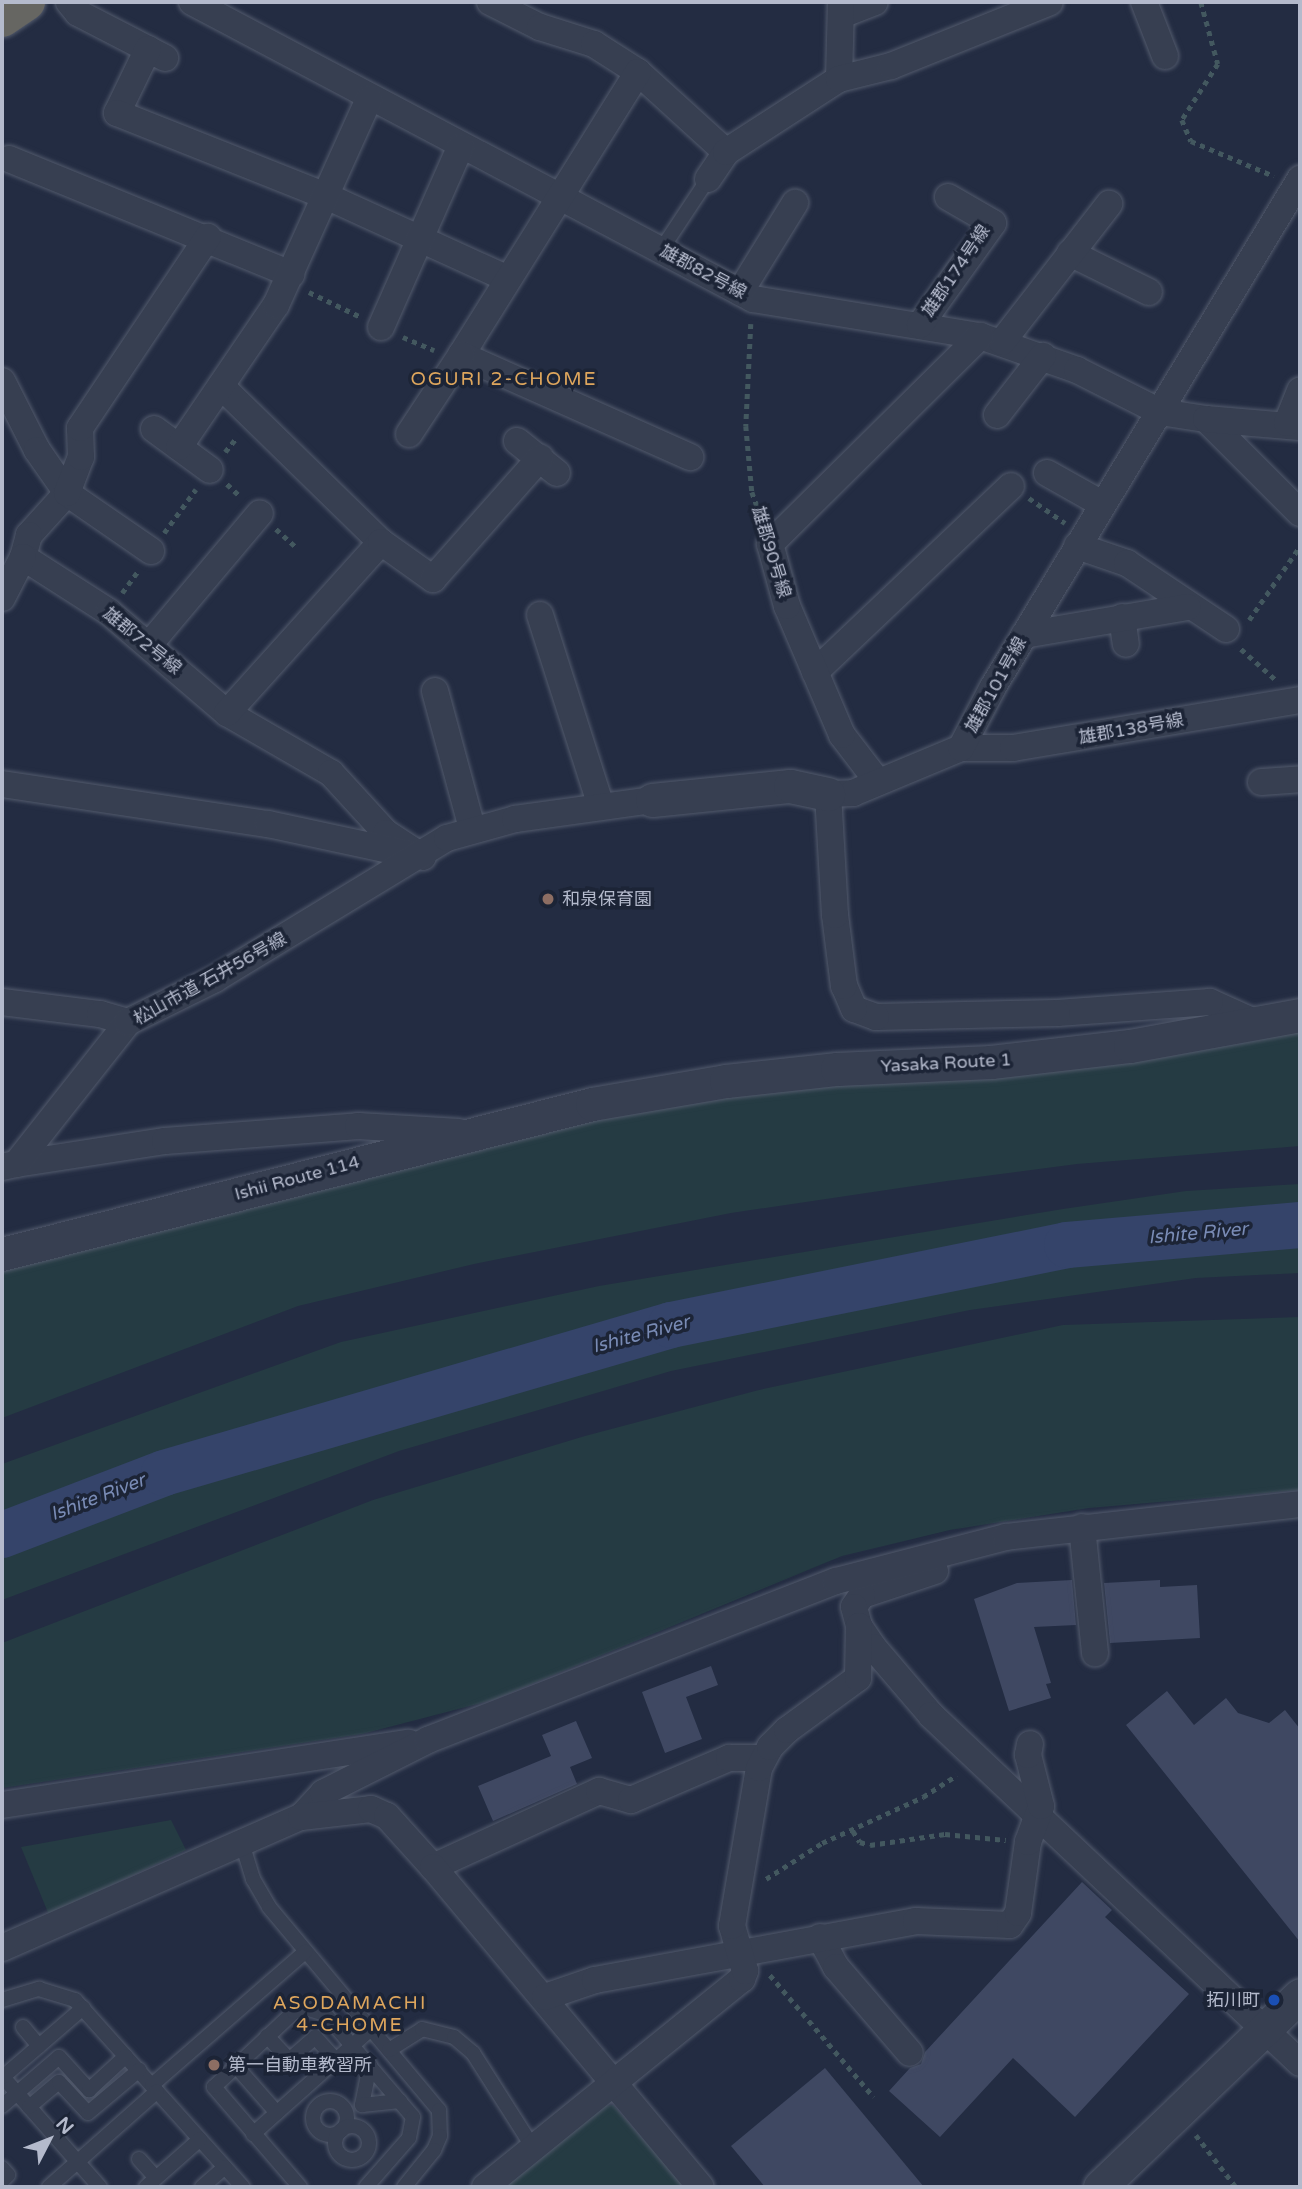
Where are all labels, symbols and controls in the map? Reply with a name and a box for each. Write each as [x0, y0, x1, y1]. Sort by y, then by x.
street label: 雄郡174号線 [917, 221, 995, 321]
street label: 雄郡82号線 [656, 240, 750, 304]
district label: OGURI 2-CHOME [412, 369, 596, 391]
street label: 雄郡90号線 [747, 504, 795, 600]
street label: 雄郡72号線 [98, 603, 186, 679]
street label: 雄郡101号線 [961, 633, 1031, 737]
street label: 雄郡138号線 [1077, 709, 1185, 749]
place label: 和泉保育園 [562, 888, 652, 910]
marker: 和泉保育園 [540, 891, 556, 907]
street label: 松山市道 石井56号線 [130, 928, 290, 1030]
street label: Yasaka Route 1 [880, 1049, 1012, 1077]
street label: Ishii Route 114 [232, 1151, 362, 1205]
water label: Ishite River [1147, 1218, 1249, 1250]
water label: Ishite River [590, 1311, 692, 1359]
water label: Ishite River [47, 1469, 149, 1527]
place label: 拓川町 [1206, 1989, 1260, 2011]
marker: 拓川町 [1266, 1992, 1282, 2008]
district label: ASODAMACHI 4-CHOME [274, 1993, 426, 2037]
place label: 第一自動車教習所 [228, 2054, 372, 2076]
marker: 第一自動車教習所 [206, 2057, 222, 2073]
north arrow [14, 2105, 84, 2175]
text: N [51, 2113, 78, 2139]

